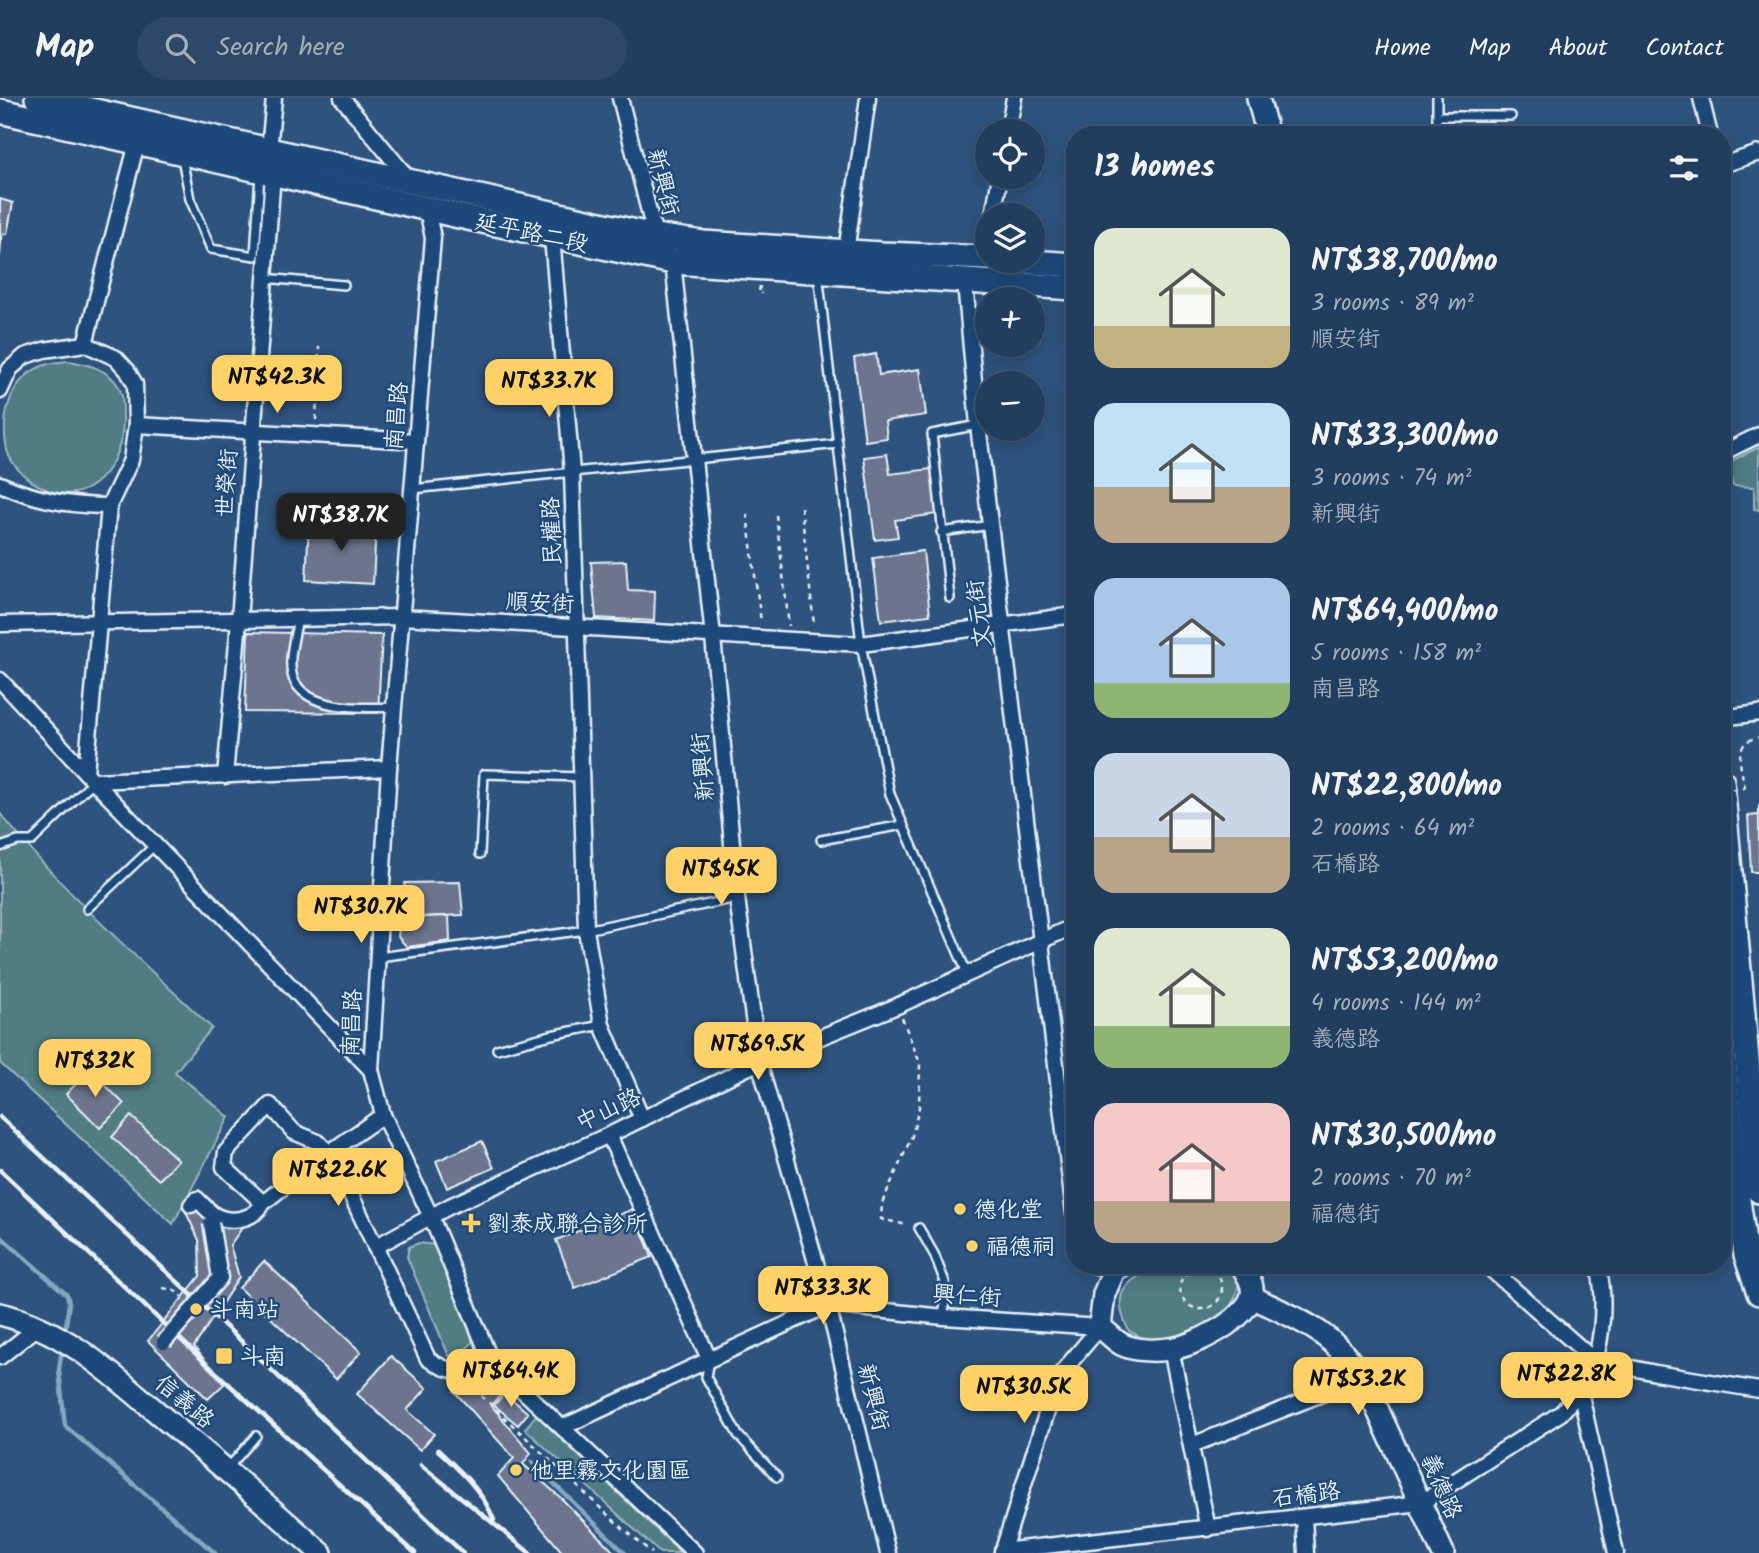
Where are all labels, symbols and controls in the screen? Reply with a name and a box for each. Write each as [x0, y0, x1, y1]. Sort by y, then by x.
search box [137, 17, 627, 80]
text: Map [35, 22, 95, 75]
text: Search here [217, 27, 345, 69]
icon: search [161, 29, 199, 67]
text: Home [1374, 29, 1431, 68]
text: Map [1469, 29, 1511, 68]
text: About [1549, 29, 1607, 68]
text: Contact [1645, 29, 1724, 68]
map controls [975, 119, 1045, 441]
button: locate [975, 119, 1045, 189]
text: 13 homes [1094, 144, 1215, 192]
street label: 新興街 [636, 145, 688, 220]
icon: filters [1665, 149, 1703, 187]
button: layers [975, 203, 1045, 273]
street label: 延平路二段 [472, 204, 592, 264]
text: NT$38,700/mo [1311, 238, 1498, 286]
icon: home [1150, 256, 1234, 340]
text: 3 rooms · 89 m² [1311, 286, 1474, 322]
button: + [975, 287, 1045, 357]
text: 順安街 [1311, 322, 1380, 358]
pin: NT$42.3K [205, 356, 349, 415]
text: NT$42.3K [228, 360, 326, 396]
pin: NT$33.7K [477, 360, 621, 419]
text: NT$33.7K [501, 364, 597, 400]
button: − [975, 371, 1045, 441]
street label: 南昌路 [377, 380, 419, 452]
text: NT$33,300/mo [1311, 413, 1499, 461]
icon: home [1150, 431, 1234, 515]
street label: 世榮街 [208, 447, 248, 519]
text: 3 rooms · 74 m² [1311, 461, 1472, 497]
pin: NT$38.7K [269, 494, 413, 553]
street label: 民權路 [534, 496, 572, 566]
text: 新興街 [1311, 497, 1380, 533]
text: NT$38.7K [293, 498, 389, 534]
street label: 文元街 [958, 577, 1002, 650]
street label: 順安街 [505, 584, 575, 624]
text: NT$64,400/mo [1311, 588, 1498, 636]
icon: home [1150, 606, 1234, 690]
text: 5 rooms · 158 m² [1311, 636, 1481, 672]
text: 南昌路 [1311, 672, 1380, 708]
street label: 新興街 [683, 731, 725, 803]
text: NT$22,800/mo [1311, 763, 1502, 811]
icon: home [1150, 781, 1234, 865]
text: 2 rooms · 64 m² [1311, 811, 1474, 847]
text: 石橋路 [1311, 847, 1380, 883]
pin: NT$45K [664, 848, 778, 907]
text: NT$45K [682, 852, 760, 888]
pin: NT$30.7K [289, 886, 433, 945]
text: NT$30.7K [313, 890, 409, 926]
text: NT$53,200/mo [1311, 938, 1498, 986]
icon: home [1150, 956, 1234, 1040]
text: 4 rooms · 144 m² [1311, 986, 1481, 1022]
street label: 南昌路 [333, 988, 373, 1058]
text: 義德路 [1311, 1022, 1380, 1058]
pin: NT$69.5K [686, 1023, 830, 1082]
text: NT$69.5K [710, 1027, 806, 1063]
pin: NT$32K [38, 1040, 152, 1099]
text: NT$32K [55, 1044, 135, 1080]
street label: 中山路 [570, 1080, 648, 1142]
text: NT$30,500/mo [1311, 1113, 1496, 1161]
icon: home [1150, 1131, 1234, 1215]
pin: NT$22.6K [266, 1148, 410, 1208]
text: NT$22.6K [288, 1153, 388, 1189]
text: 2 rooms · 70 m² [1311, 1161, 1471, 1197]
place label: 德化堂 [974, 1193, 1043, 1229]
text: 福德街 [1311, 1197, 1380, 1233]
marker: 德化堂 [952, 1201, 968, 1217]
place label: 劉泰成聯合診所 [487, 1207, 648, 1243]
marker: 劉泰成聯合診所 [461, 1213, 481, 1233]
place label: 福德祠 [986, 1230, 1055, 1266]
marker: 福德祠 [964, 1238, 980, 1254]
pin: NT$33.3K [751, 1266, 895, 1326]
text: NT$33.3K [774, 1271, 872, 1307]
street label: 興仁街 [931, 1277, 1003, 1317]
place label: 斗南站 [210, 1293, 279, 1329]
marker: 斗南站 [188, 1301, 204, 1317]
place label: 斗南 [240, 1340, 286, 1376]
marker: 斗南 [214, 1346, 234, 1366]
pin: NT$64.4K [439, 1350, 583, 1409]
pin: NT$22.8K [1495, 1352, 1639, 1412]
text: NT$64.4K [462, 1354, 560, 1390]
text: NT$22.8K [1517, 1357, 1617, 1393]
pin: NT$53.2K [1286, 1358, 1430, 1417]
street label: 新興街 [846, 1360, 898, 1435]
text: NT$53.2K [1309, 1362, 1407, 1398]
pin: NT$30.5K [952, 1366, 1096, 1425]
street label: 信義路 [146, 1367, 222, 1438]
text: NT$30.5K [976, 1370, 1072, 1406]
street label: 義德路 [1410, 1448, 1471, 1526]
place label: 他里霧文化園區 [530, 1454, 691, 1490]
marker: 他里霧文化園區 [508, 1462, 524, 1478]
street label: 石橋路 [1270, 1474, 1343, 1518]

